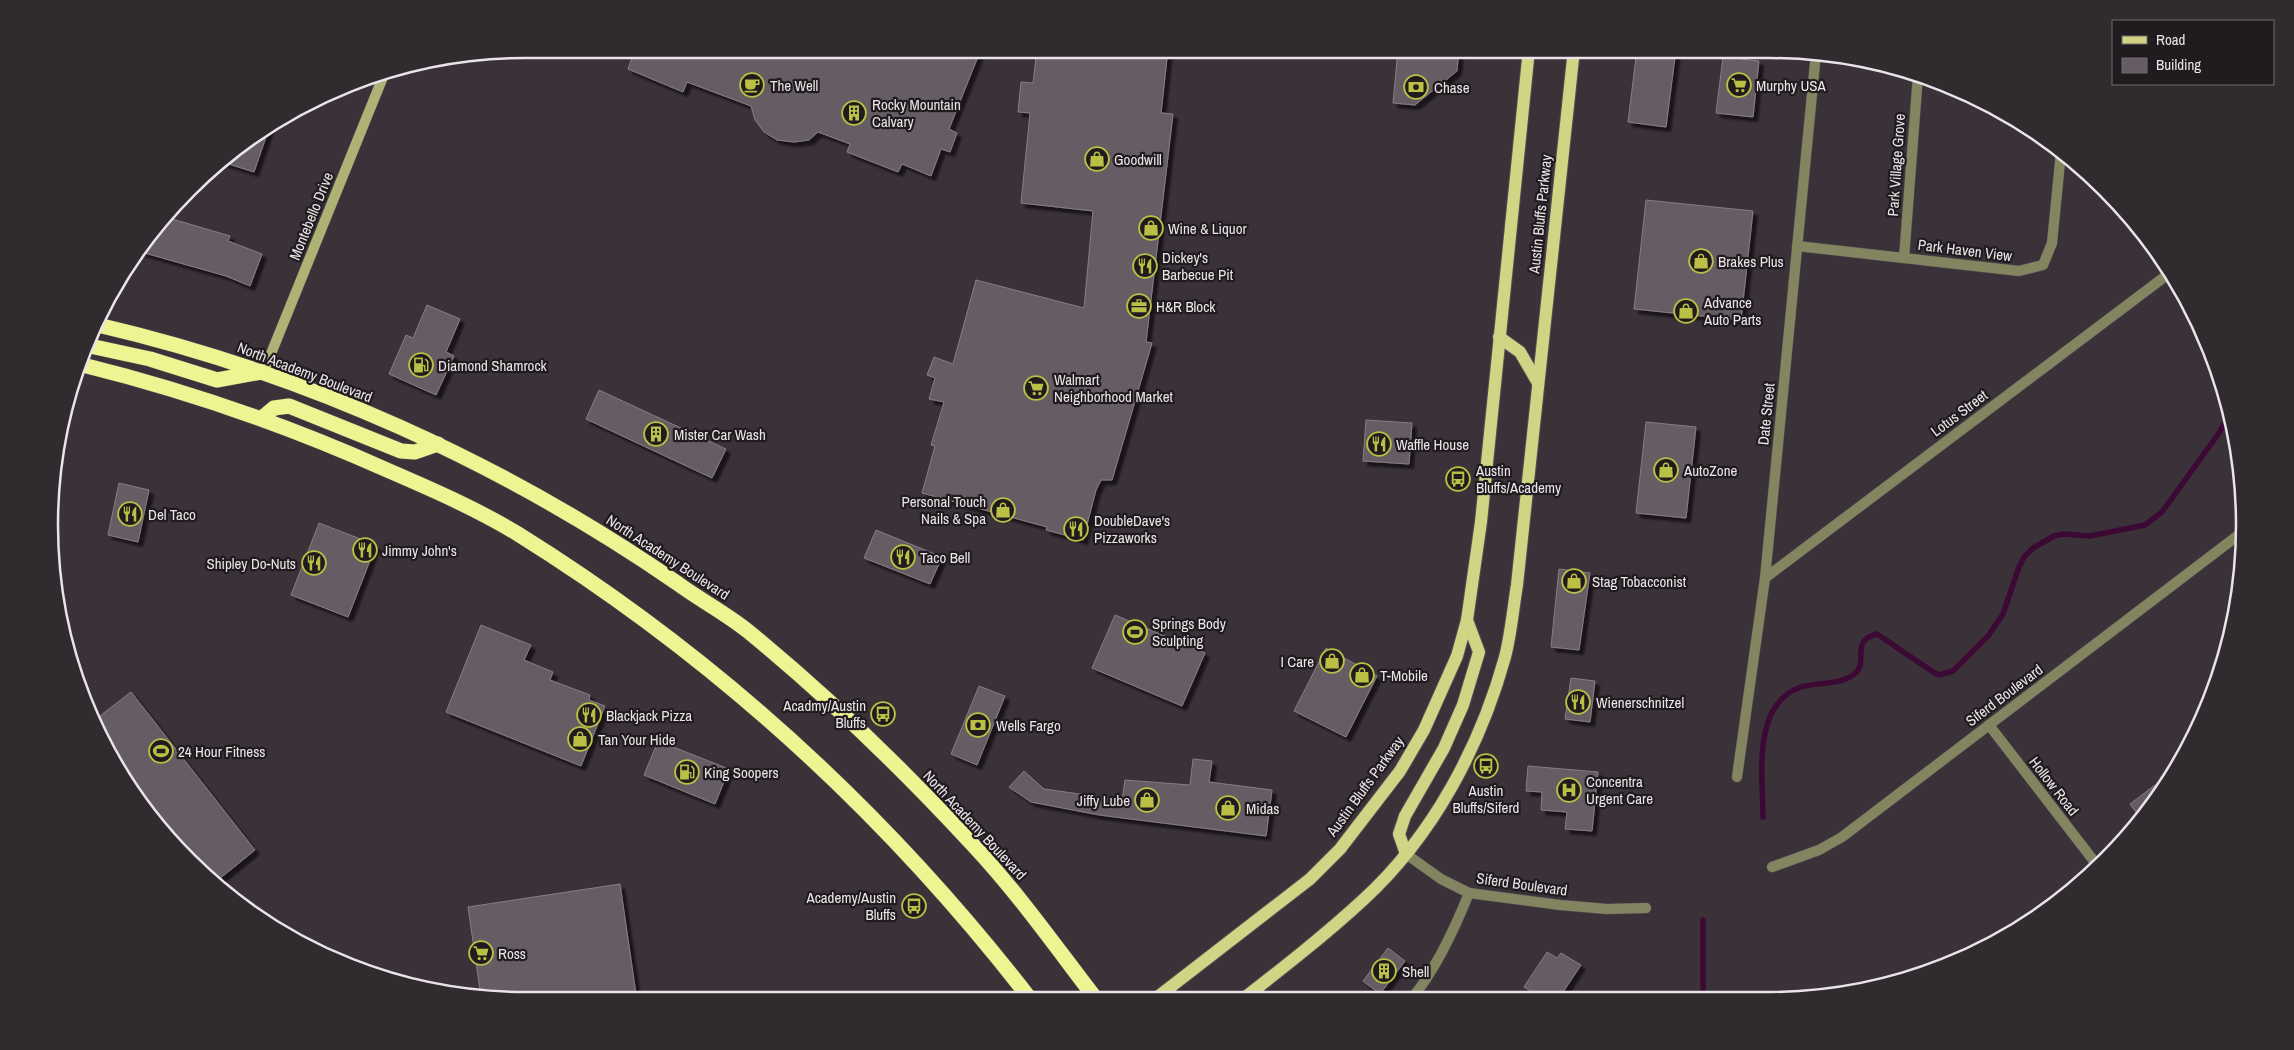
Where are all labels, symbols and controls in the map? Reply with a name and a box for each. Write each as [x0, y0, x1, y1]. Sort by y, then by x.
legend [2112, 20, 2274, 85]
text: Road [2156, 29, 2185, 50]
text: Building [2156, 54, 2201, 75]
cafe icon: The Well [739, 72, 765, 98]
supermarket icon: Murphy USA [1726, 72, 1752, 98]
bank icon: Chase [1403, 74, 1429, 100]
place label: The Well [770, 75, 818, 96]
place label: Murphy USA [1756, 75, 1827, 96]
place label: Chase [1434, 77, 1470, 98]
place label: Rocky Mountain Calvary [872, 94, 961, 132]
building icon: Rocky Mountain Calvary [841, 100, 867, 126]
street label: Park Village Grove [1882, 113, 1910, 217]
shop icon: Goodwill [1084, 146, 1110, 172]
place label: Goodwill [1114, 149, 1162, 170]
street label: Austin Bluffs Parkway [1523, 153, 1557, 275]
street label: Montebello Drive [284, 169, 338, 263]
shop icon: Wine & Liquor [1138, 215, 1164, 241]
place label: Wine & Liquor [1168, 218, 1247, 239]
street label: Park Haven View [1917, 234, 2013, 266]
place label: Dickey's Barbecue Pit [1162, 247, 1234, 285]
shop icon: Brakes Plus [1688, 248, 1714, 274]
place label: Brakes Plus [1718, 251, 1784, 272]
restaurant icon: Dickey's Barbecue Pit [1132, 253, 1158, 279]
place label: Advance Auto Parts [1703, 292, 1761, 330]
office icon: H&R Block [1126, 293, 1152, 319]
place label: H&R Block [1156, 296, 1216, 317]
shop icon: Advance Auto Parts [1673, 298, 1699, 324]
street label: North Academy Boulevard [235, 337, 375, 407]
fuel station icon: Diamond Shamrock [408, 352, 434, 378]
place label: Diamond Shamrock [438, 355, 548, 376]
place label: Walmart Neighborhood Market [1054, 369, 1174, 407]
supermarket icon: Walmart Neighborhood Market [1023, 375, 1049, 401]
street label: Date Street [1752, 381, 1780, 446]
street label: Lotus Street [1926, 384, 1992, 441]
building icon: Mister Car Wash [643, 421, 669, 447]
place label: Mister Car Wash [674, 424, 766, 445]
restaurant icon: Waffle House [1366, 431, 1392, 457]
place label: Waffle House [1396, 434, 1469, 455]
shop icon: AutoZone [1653, 457, 1679, 483]
place label: Austin Bluffs/Academy [1475, 460, 1562, 498]
place label: AutoZone [1683, 460, 1738, 481]
bus stop icon: Austin Bluffs/Academy [1445, 466, 1471, 492]
place label: Personal Touch Nails & Spa [901, 491, 986, 529]
shop icon: Personal Touch Nails & Spa [990, 497, 1016, 523]
restaurant icon: Del Taco [117, 501, 143, 527]
place label: Del Taco [148, 504, 196, 525]
street label: North Academy Boulevard [602, 509, 734, 605]
place label: DoubleDave's Pizzaworks [1094, 510, 1170, 548]
restaurant icon: DoubleDave's Pizzaworks [1063, 516, 1089, 542]
restaurant icon: Jimmy John's [352, 537, 378, 563]
place label: Jimmy John's [382, 540, 457, 561]
restaurant icon: Taco Bell [890, 544, 916, 570]
place label: Taco Bell [920, 547, 970, 568]
restaurant icon: Shipley Do-Nuts [301, 550, 327, 576]
place label: Shipley Do-Nuts [206, 553, 296, 574]
shop icon: Stag Tobacconist [1561, 568, 1587, 594]
place label: Stag Tobacconist [1592, 571, 1687, 592]
place label: Springs Body Sculpting [1152, 613, 1227, 651]
sports icon: Springs Body Sculpting [1122, 619, 1148, 645]
shop icon: I Care [1319, 648, 1345, 674]
place label: I Care [1281, 651, 1314, 672]
street label: Siferd Boulevard [1961, 659, 2047, 731]
shop icon: T-Mobile [1349, 662, 1375, 688]
place label: T-Mobile [1380, 665, 1428, 686]
restaurant icon: Wienerschnitzel [1565, 689, 1591, 715]
place label: Wienerschnitzel [1596, 692, 1684, 713]
place label: Acadmy/Austin Bluffs [782, 695, 866, 733]
bus stop icon: Acadmy/Austin Bluffs [870, 701, 896, 727]
restaurant icon: Blackjack Pizza [576, 702, 602, 728]
place label: Blackjack Pizza [606, 705, 692, 726]
bank icon: Wells Fargo [965, 712, 991, 738]
place label: Wells Fargo [996, 715, 1061, 736]
shop icon: Tan Your Hide [567, 726, 593, 752]
place label: Tan Your Hide [598, 729, 676, 750]
street label: Austin Bluffs Parkway [1321, 731, 1409, 841]
sports icon: 24 Hour Fitness [148, 738, 174, 764]
place label: 24 Hour Fitness [178, 741, 266, 762]
street label: Hollow Road [2024, 752, 2084, 820]
bus stop icon: Austin Bluffs/Siferd [1473, 753, 1499, 779]
fuel station icon: King Soopers [674, 759, 700, 785]
place label: King Soopers [704, 762, 779, 783]
street label: North Academy Boulevard [919, 766, 1031, 884]
place label: Concentra Urgent Care [1586, 771, 1653, 809]
hospital icon: Concentra Urgent Care [1556, 777, 1582, 803]
place label: Austin Bluffs/Siferd [1453, 780, 1519, 818]
shop icon: Jiffy Lube [1134, 787, 1160, 813]
place label: Jiffy Lube [1077, 790, 1130, 811]
shop icon: Midas [1215, 795, 1241, 821]
place label: Midas [1246, 798, 1280, 819]
street label: Siferd Boulevard [1475, 867, 1569, 901]
place label: Academy/Austin Bluffs [805, 887, 896, 925]
bus stop icon: Academy/Austin Bluffs [901, 893, 927, 919]
supermarket icon: Ross [468, 940, 494, 966]
place label: Ross [498, 943, 526, 964]
building icon: Shell [1371, 958, 1397, 984]
place label: Shell [1402, 961, 1429, 982]

